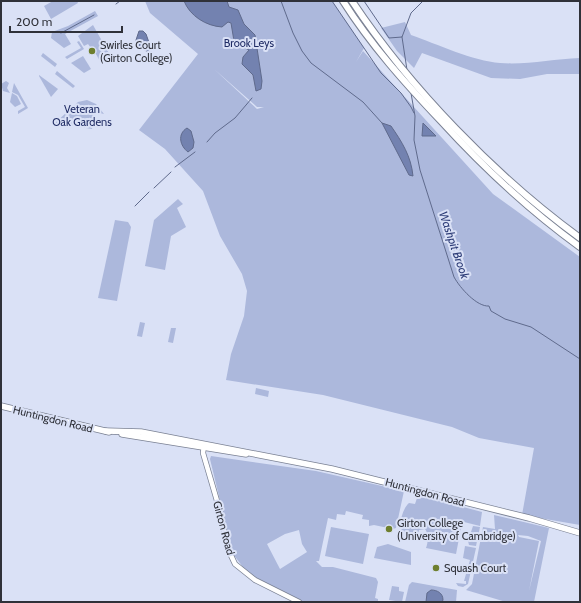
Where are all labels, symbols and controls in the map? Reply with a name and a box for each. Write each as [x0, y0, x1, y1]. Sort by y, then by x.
scale bar [10, 8, 122, 34]
text: 200 m [16, 14, 52, 29]
park label: Brook Leys [224, 36, 275, 50]
place label: Swirles Court (Girton College) [100, 38, 172, 65]
marker: Swirles Court (Girton College) [87, 46, 97, 56]
park label: Veteran Oak Gardens [52, 102, 112, 129]
water label: Washpit Brook [436, 209, 473, 281]
street label: Huntingdon Road [12, 402, 94, 436]
street label: Huntingdon Road [384, 475, 466, 509]
street label: Girton Road [210, 499, 238, 557]
place label: Girton College (University of Cambridge) [397, 516, 516, 543]
marker: Girton College (University of Cambridge) [384, 524, 394, 534]
place label: Squash Court [444, 561, 506, 575]
marker: Squash Court [431, 563, 441, 573]

